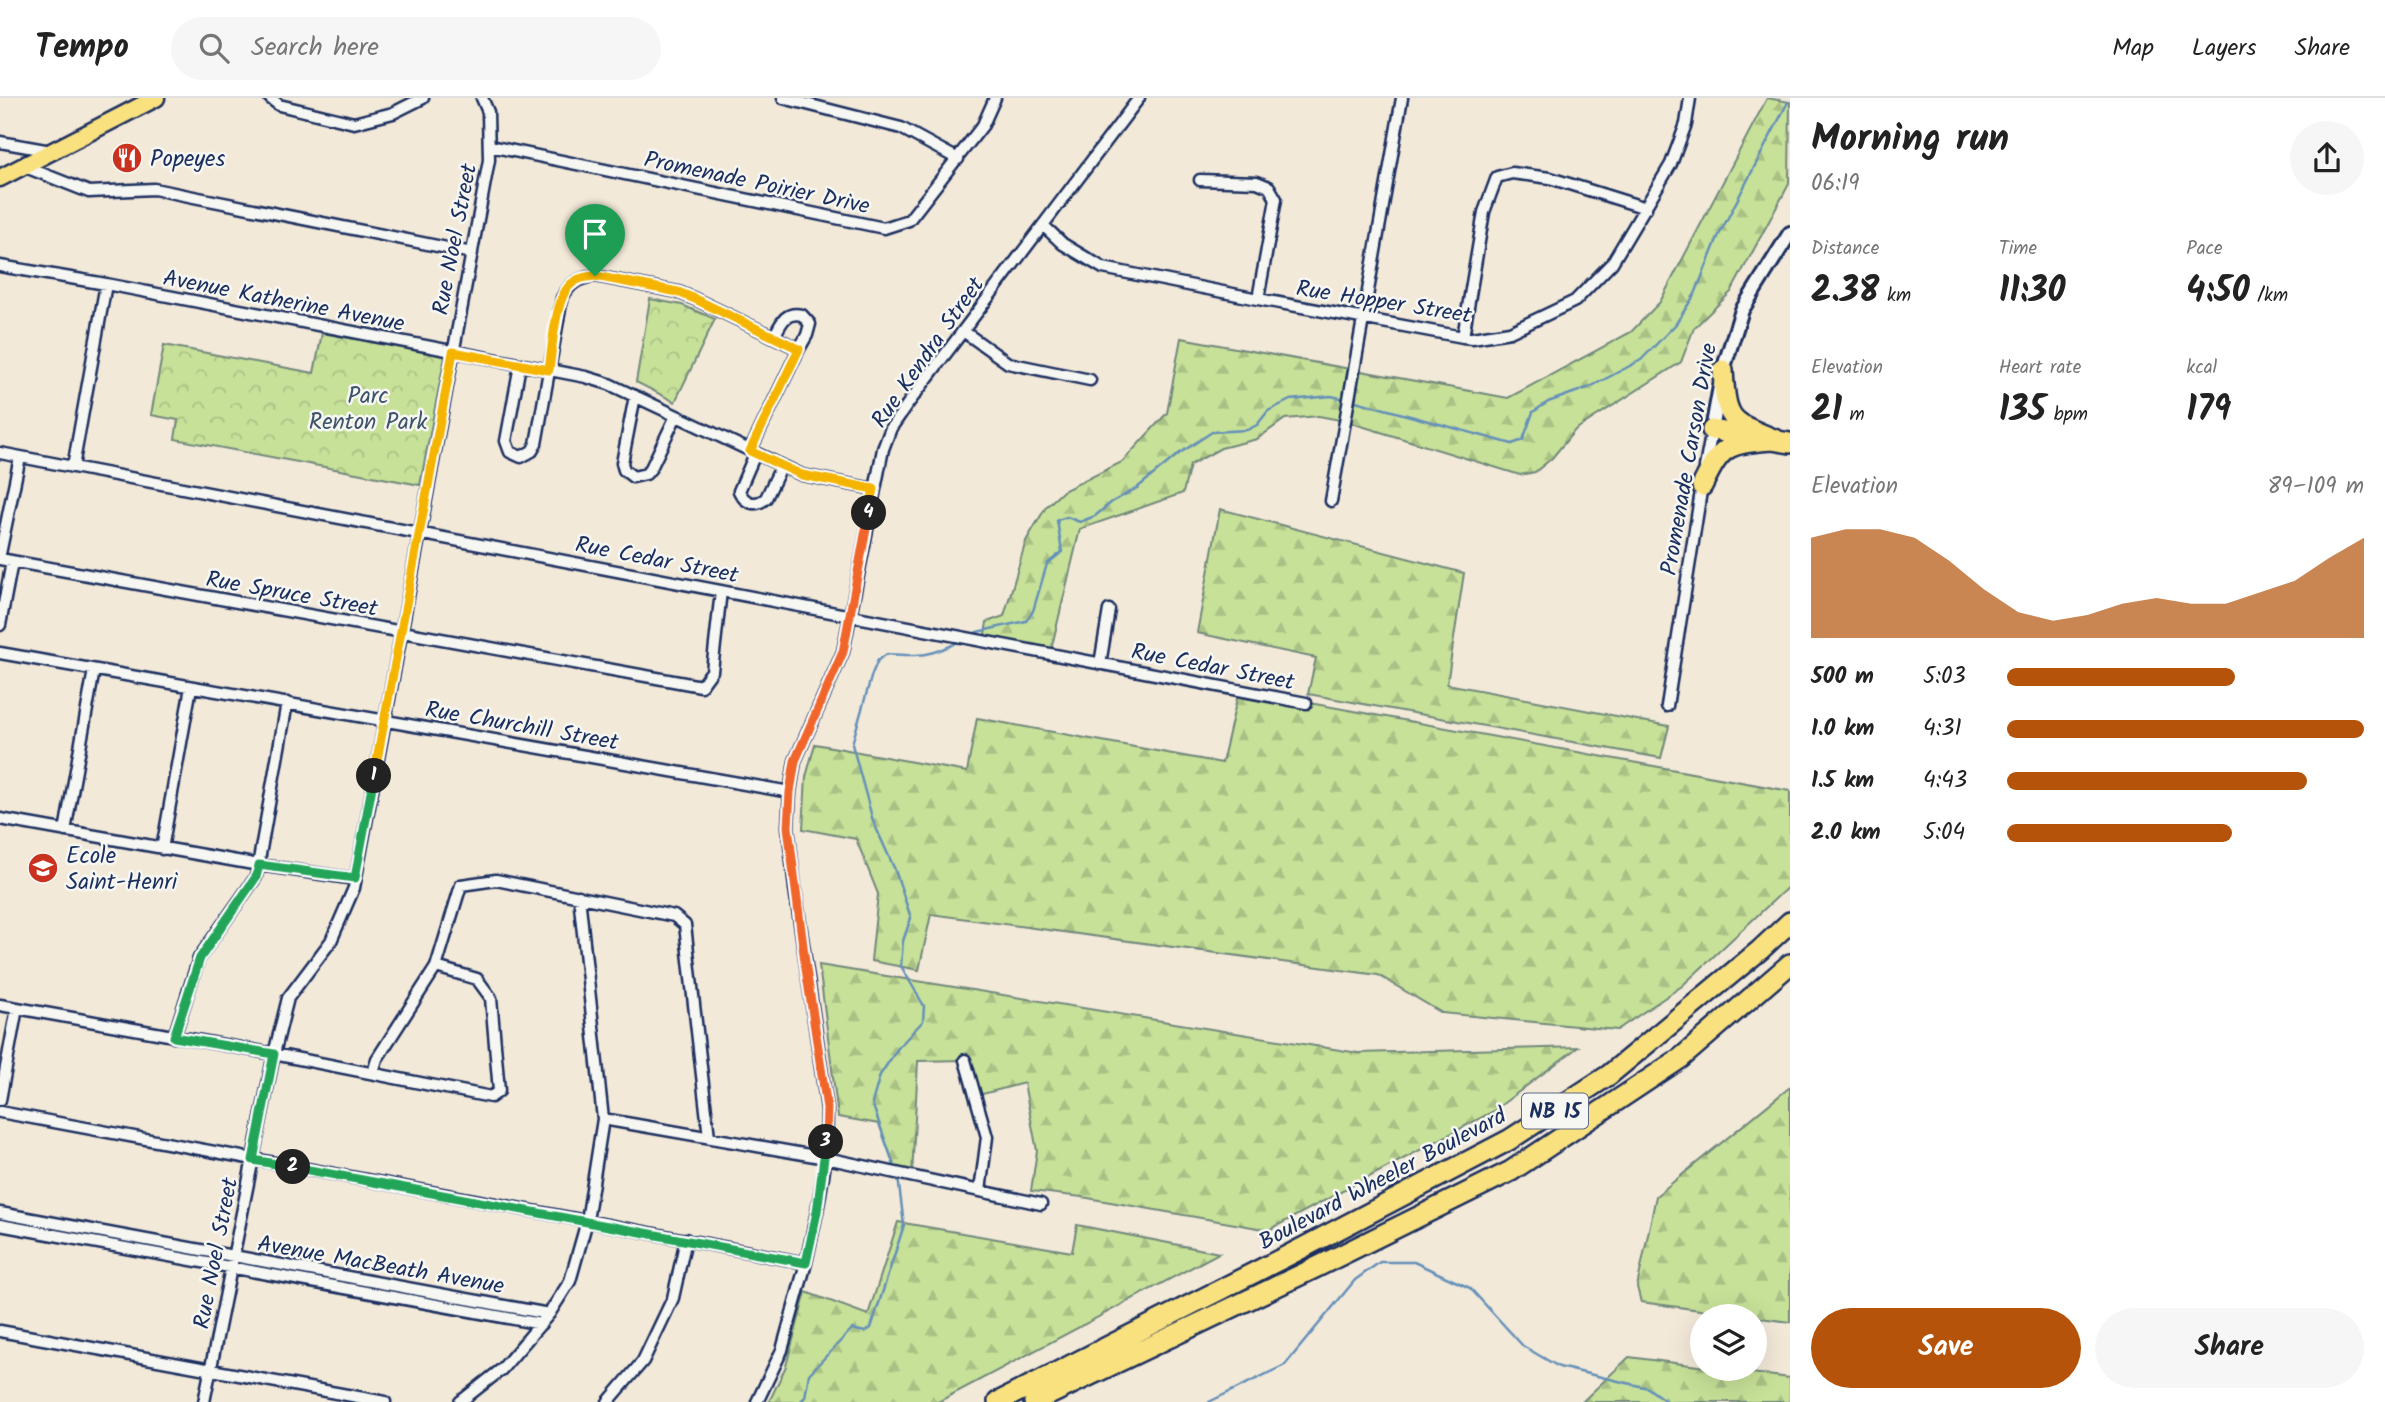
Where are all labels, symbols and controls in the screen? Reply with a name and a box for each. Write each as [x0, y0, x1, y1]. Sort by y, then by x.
search box [171, 17, 661, 80]
text: Tempo [35, 22, 129, 75]
text: Search here [251, 27, 379, 69]
icon: search [195, 29, 233, 67]
text: Map [2112, 29, 2154, 68]
text: Layers [2192, 29, 2256, 68]
text: Share [2294, 29, 2350, 68]
text: Morning run [1811, 110, 2009, 170]
button: share [2290, 121, 2364, 195]
restaurant icon: Popeyes [110, 141, 144, 175]
place label: Popeyes [150, 142, 225, 178]
street label: Promenade Poirier Drive [640, 142, 873, 225]
street label: Rue Noel Street [424, 159, 488, 318]
text: 06:19 [1811, 166, 1859, 202]
pin [565, 204, 625, 276]
icon: arrive [576, 215, 614, 253]
text: Distance [1811, 234, 1879, 264]
text: Time [1999, 234, 2037, 264]
text: Pace [2186, 234, 2223, 264]
street label: Avenue Katherine Avenue [160, 261, 408, 343]
text: 2.38 [1811, 264, 1880, 320]
text: 11:30 [1999, 264, 2066, 320]
text: 4:50 [2186, 264, 2250, 320]
street label: Rue Kendra Street [863, 269, 995, 436]
street label: Rue Hopper Street [1293, 271, 1475, 335]
text: km [1880, 281, 1911, 311]
text: /km [2250, 281, 2288, 311]
street label: Promenade Carson Drive [1652, 340, 1728, 578]
text: Elevation [1811, 353, 1883, 383]
text: Heart rate [1999, 353, 2081, 383]
text: kcal [2186, 353, 2217, 383]
park label: Parc Renton Park [309, 379, 427, 441]
text: 21 [1811, 383, 1842, 439]
text: 135 [1999, 383, 2046, 439]
text: 179 [2186, 383, 2231, 439]
text: m [1842, 400, 1865, 430]
text: bpm [2046, 400, 2088, 430]
text: Elevation [1811, 469, 1898, 505]
text: 89–109 m [2267, 469, 2364, 505]
pin: 4 [852, 496, 886, 530]
text: 4 [863, 497, 874, 527]
street label: Rue Cedar Street [572, 527, 742, 595]
street label: Rue Spruce Street [203, 562, 382, 628]
street label: Rue Cedar Street [1128, 634, 1298, 702]
text: 500 m [1811, 659, 1874, 695]
text: 5:03 [1923, 659, 1966, 695]
street label: Rue Churchill Street [422, 692, 622, 762]
text: 1.0 km [1811, 711, 1874, 747]
text: 4:31 [1923, 711, 1962, 747]
pin: 1 [356, 758, 392, 794]
text: 1 [371, 760, 376, 790]
text: 1.5 km [1811, 763, 1874, 799]
text: 4:43 [1923, 763, 1967, 799]
text: 2.0 km [1811, 815, 1881, 851]
text: 5:04 [1923, 815, 1965, 851]
place label: Ecole Saint-Henri [66, 839, 179, 901]
school or university icon: Ecole Saint-Henri [26, 851, 60, 885]
road number: NB 15 [1522, 1094, 1588, 1128]
street label: Boulevard Wheeler Boulevard [1252, 1099, 1514, 1261]
pin: 3 [808, 1124, 844, 1160]
text: 3 [820, 1126, 831, 1156]
pin: 2 [276, 1150, 310, 1184]
text: 2 [287, 1151, 298, 1181]
street label: Rue Noel Street [185, 1173, 249, 1332]
street label: Avenue MacBeath Avenue [254, 1227, 507, 1305]
map controls [1690, 1304, 1767, 1381]
button: layers [1690, 1304, 1767, 1381]
button: Save [1811, 1308, 2081, 1388]
button: Share [2095, 1308, 2364, 1388]

